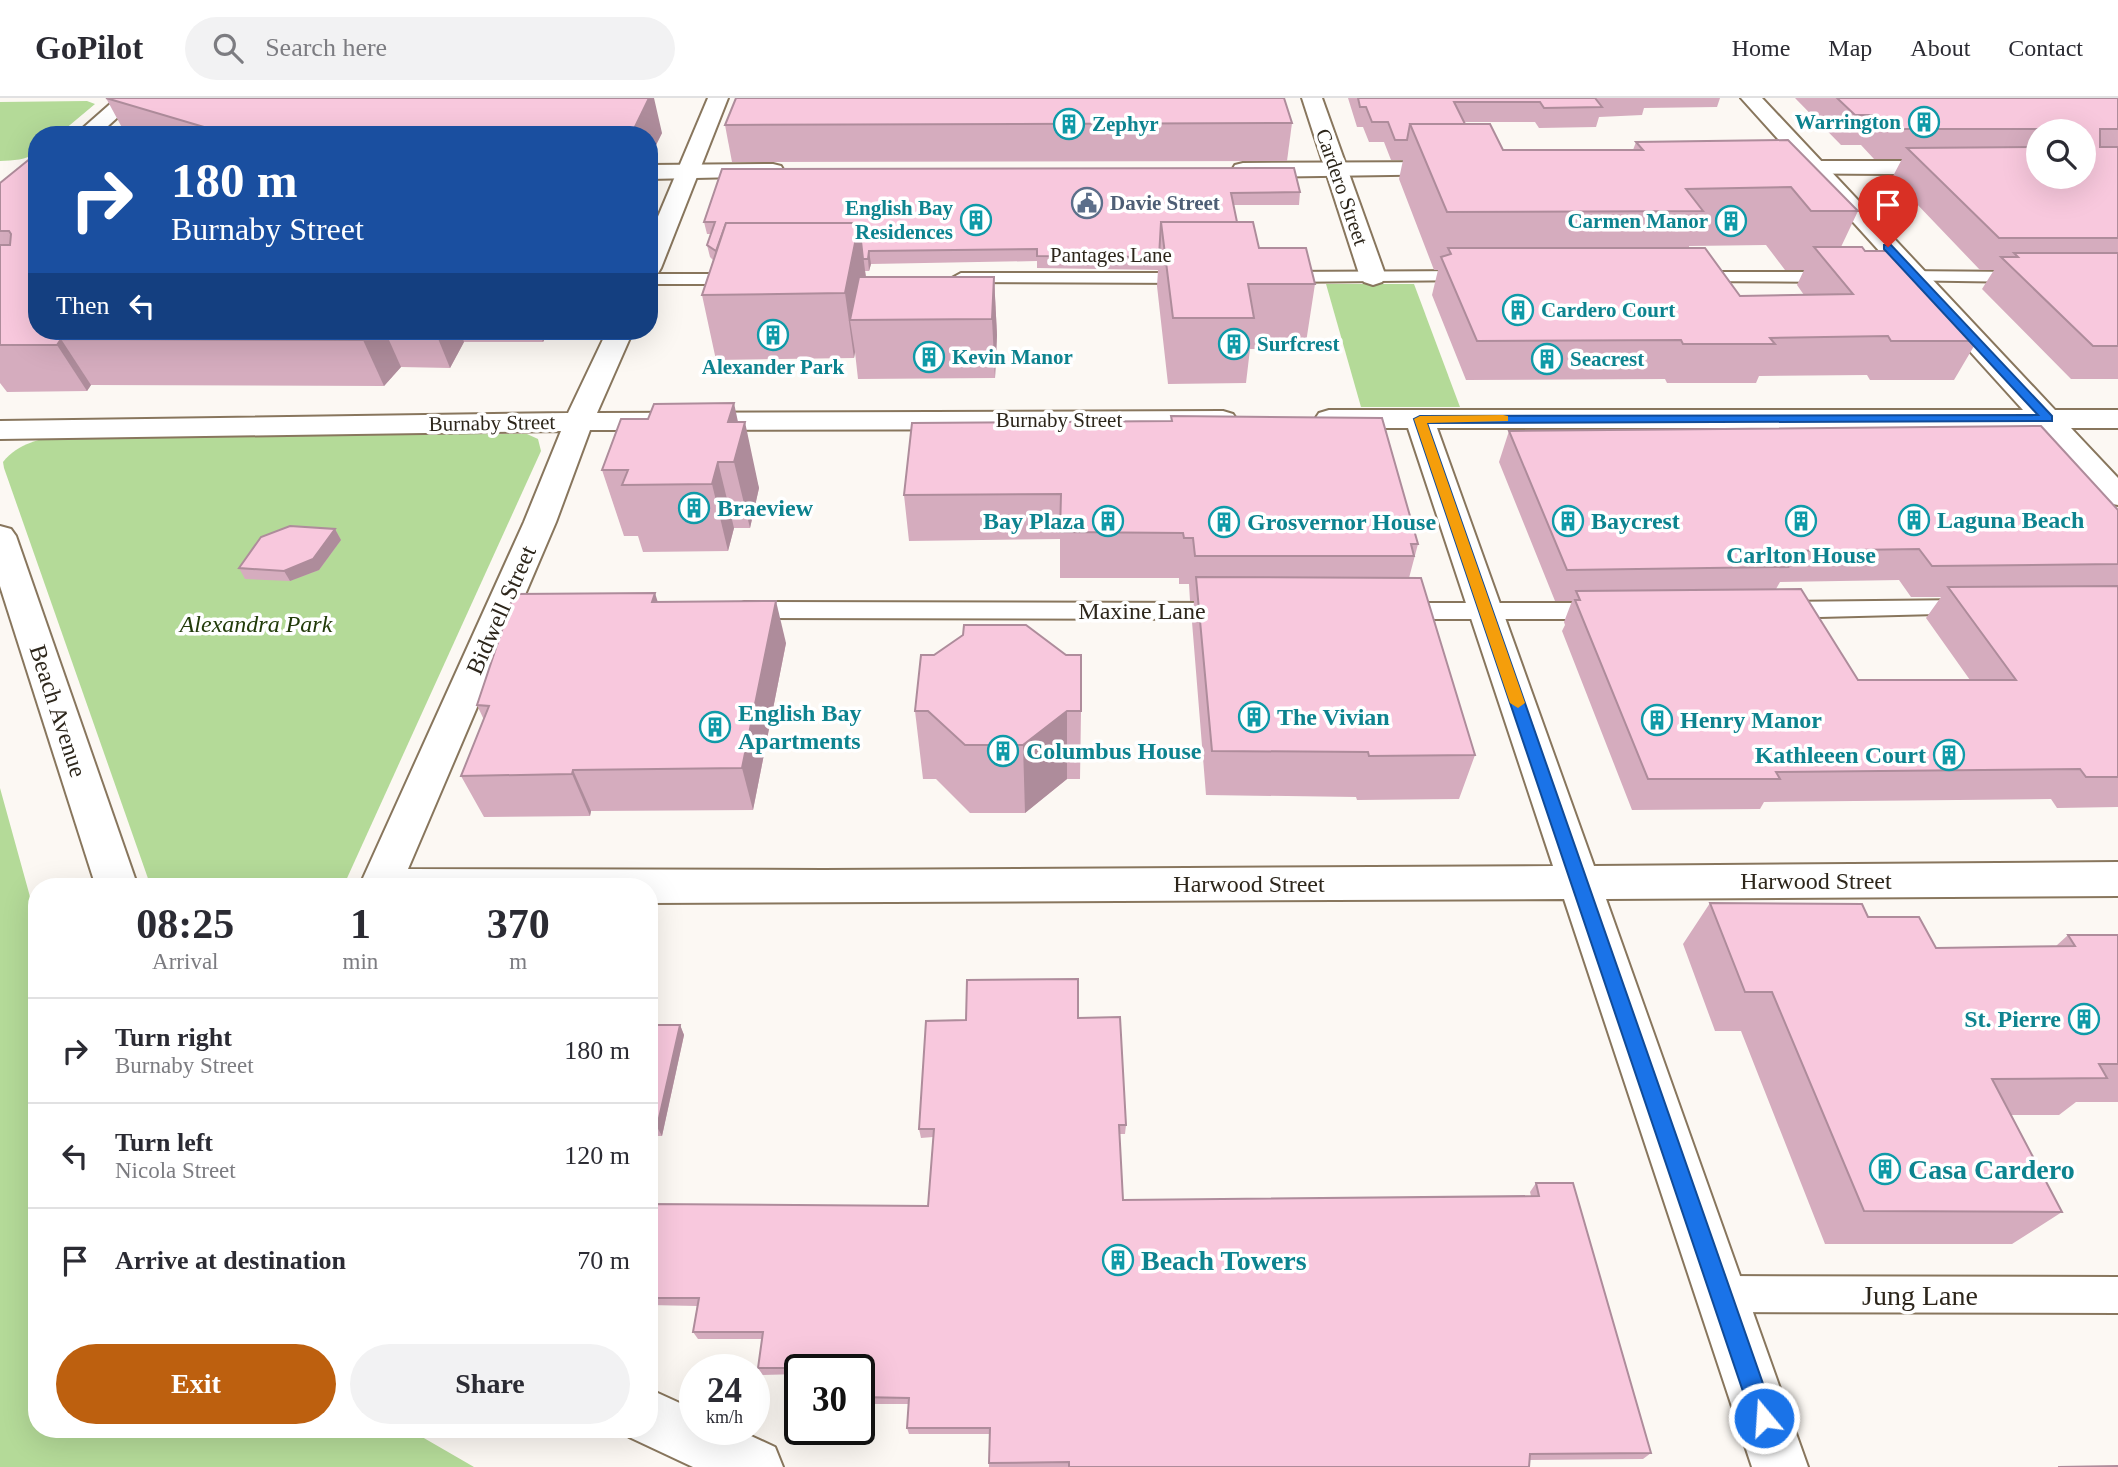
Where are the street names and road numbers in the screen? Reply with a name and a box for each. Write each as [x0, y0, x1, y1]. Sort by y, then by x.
street label: Cardero Street [1311, 125, 1373, 249]
street label: Pantages Lane [1050, 243, 1172, 267]
street label: Burnaby Street [996, 408, 1122, 432]
street label: Burnaby Street [429, 410, 556, 436]
street label: Bidwell Street [461, 541, 541, 678]
street label: Maxine Lane [1078, 598, 1206, 624]
street label: Beach Avenue [24, 642, 92, 780]
street label: Harwood Street [1740, 868, 1892, 894]
street label: Harwood Street [1173, 871, 1325, 897]
street label: Jung Lane [1862, 1280, 1978, 1311]

